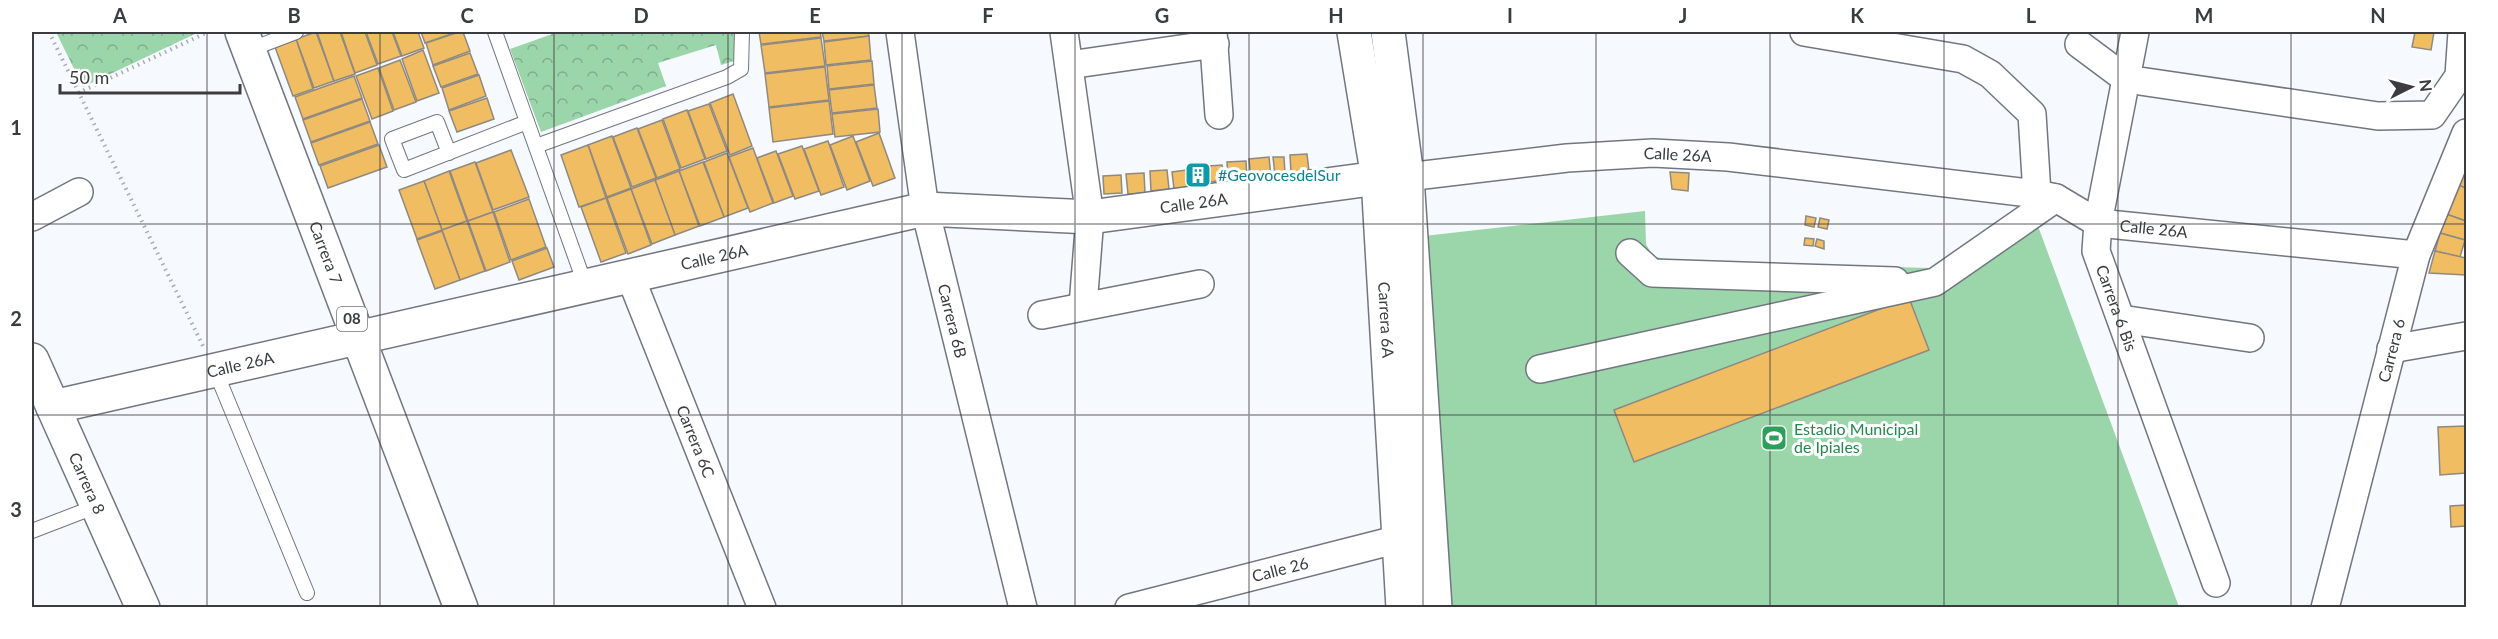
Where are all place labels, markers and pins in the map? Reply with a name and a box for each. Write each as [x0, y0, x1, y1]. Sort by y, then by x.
building icon: #GeovocesdelSur [1183, 160, 1213, 190]
place label: #GeovocesdelSur [1218, 165, 1341, 184]
place label: Estadio Municipal de Ipiales [1794, 419, 1918, 456]
sports icon: Estadio Municipal de Ipiales [1759, 423, 1789, 453]

